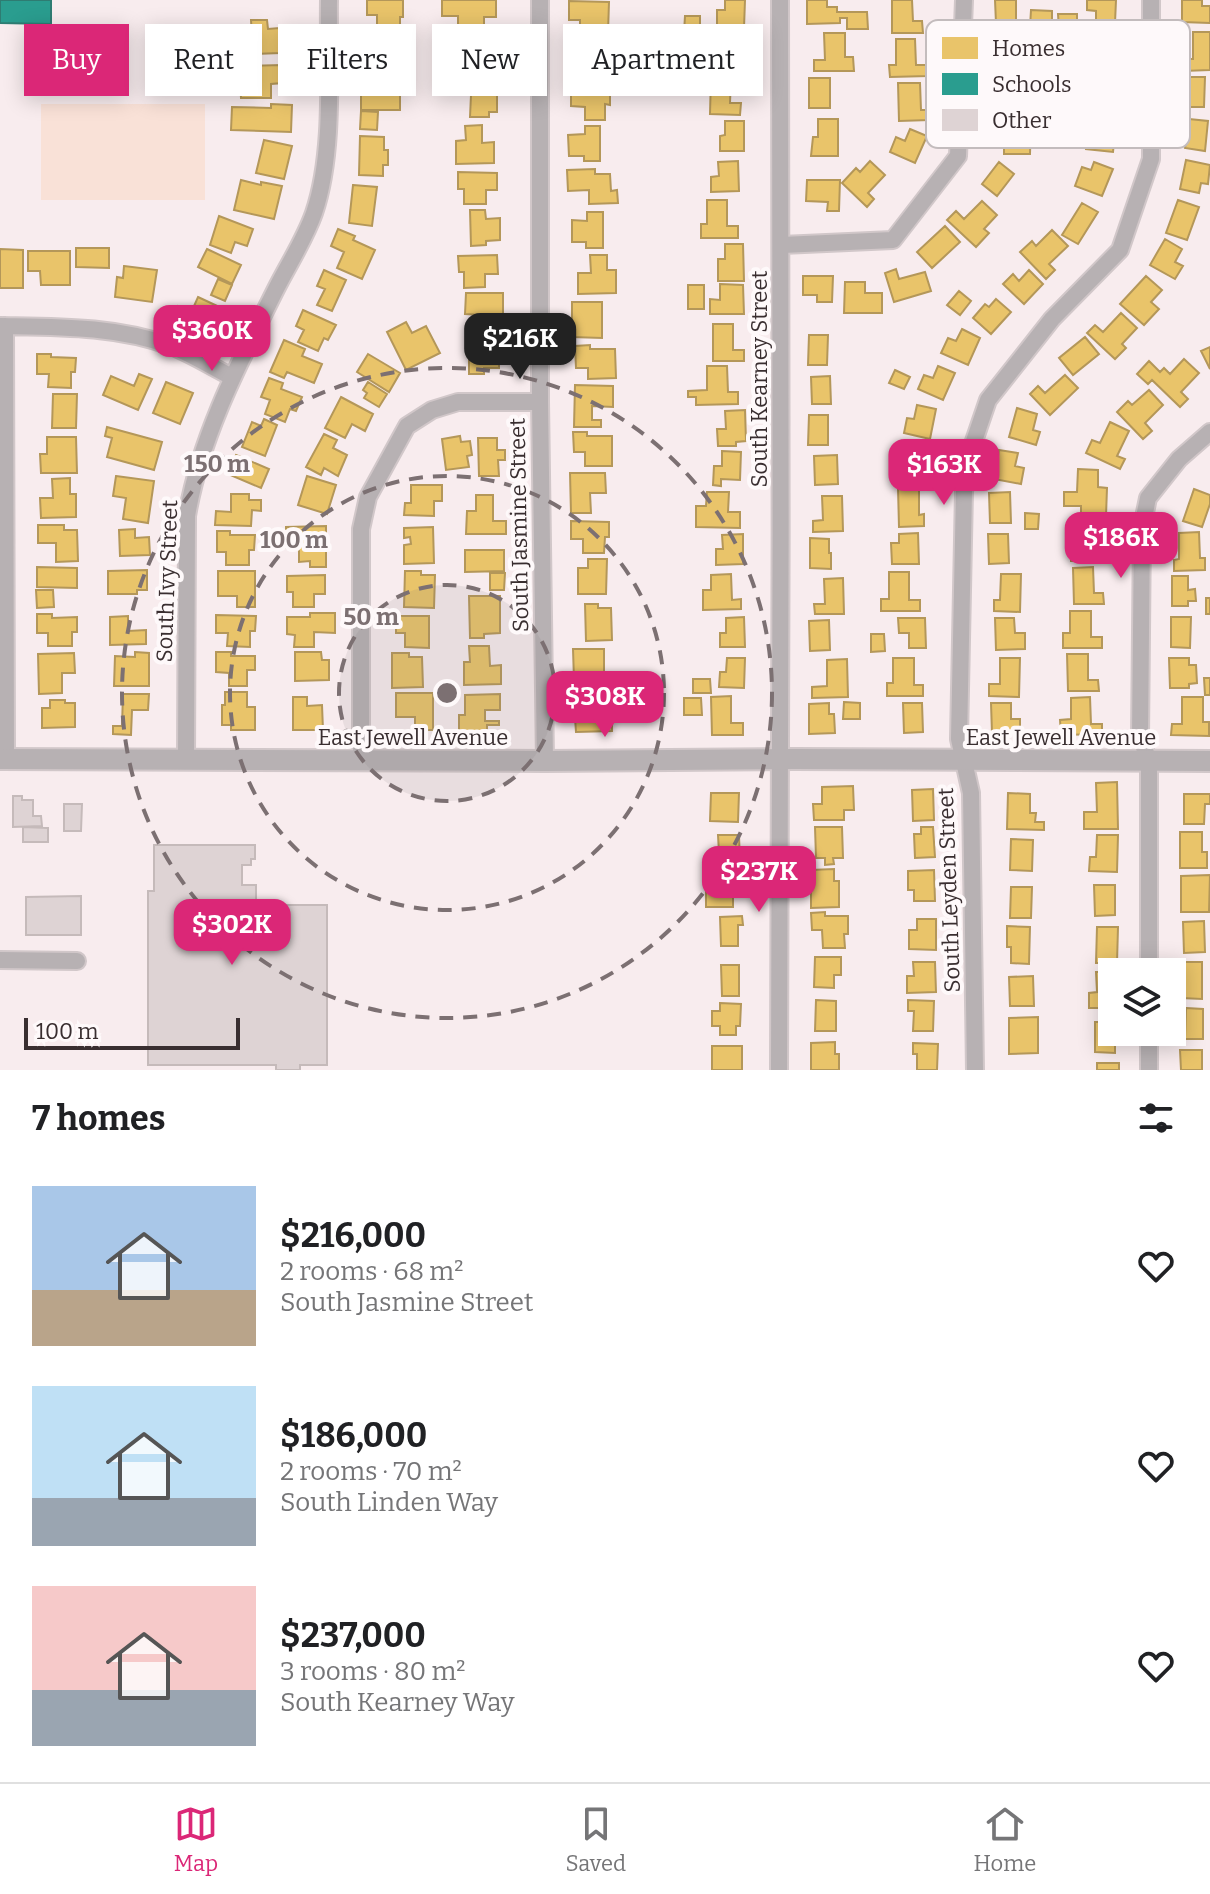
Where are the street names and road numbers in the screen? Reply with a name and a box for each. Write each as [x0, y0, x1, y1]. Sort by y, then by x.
street label: South Kearney Street [746, 271, 773, 487]
street label: South Jasmine Street [504, 418, 534, 632]
street label: South Ivy Street [151, 499, 183, 663]
street label: East Jewell Avenue [318, 724, 508, 751]
street label: East Jewell Avenue [966, 724, 1156, 751]
street label: South Leyden Street [932, 787, 966, 993]

